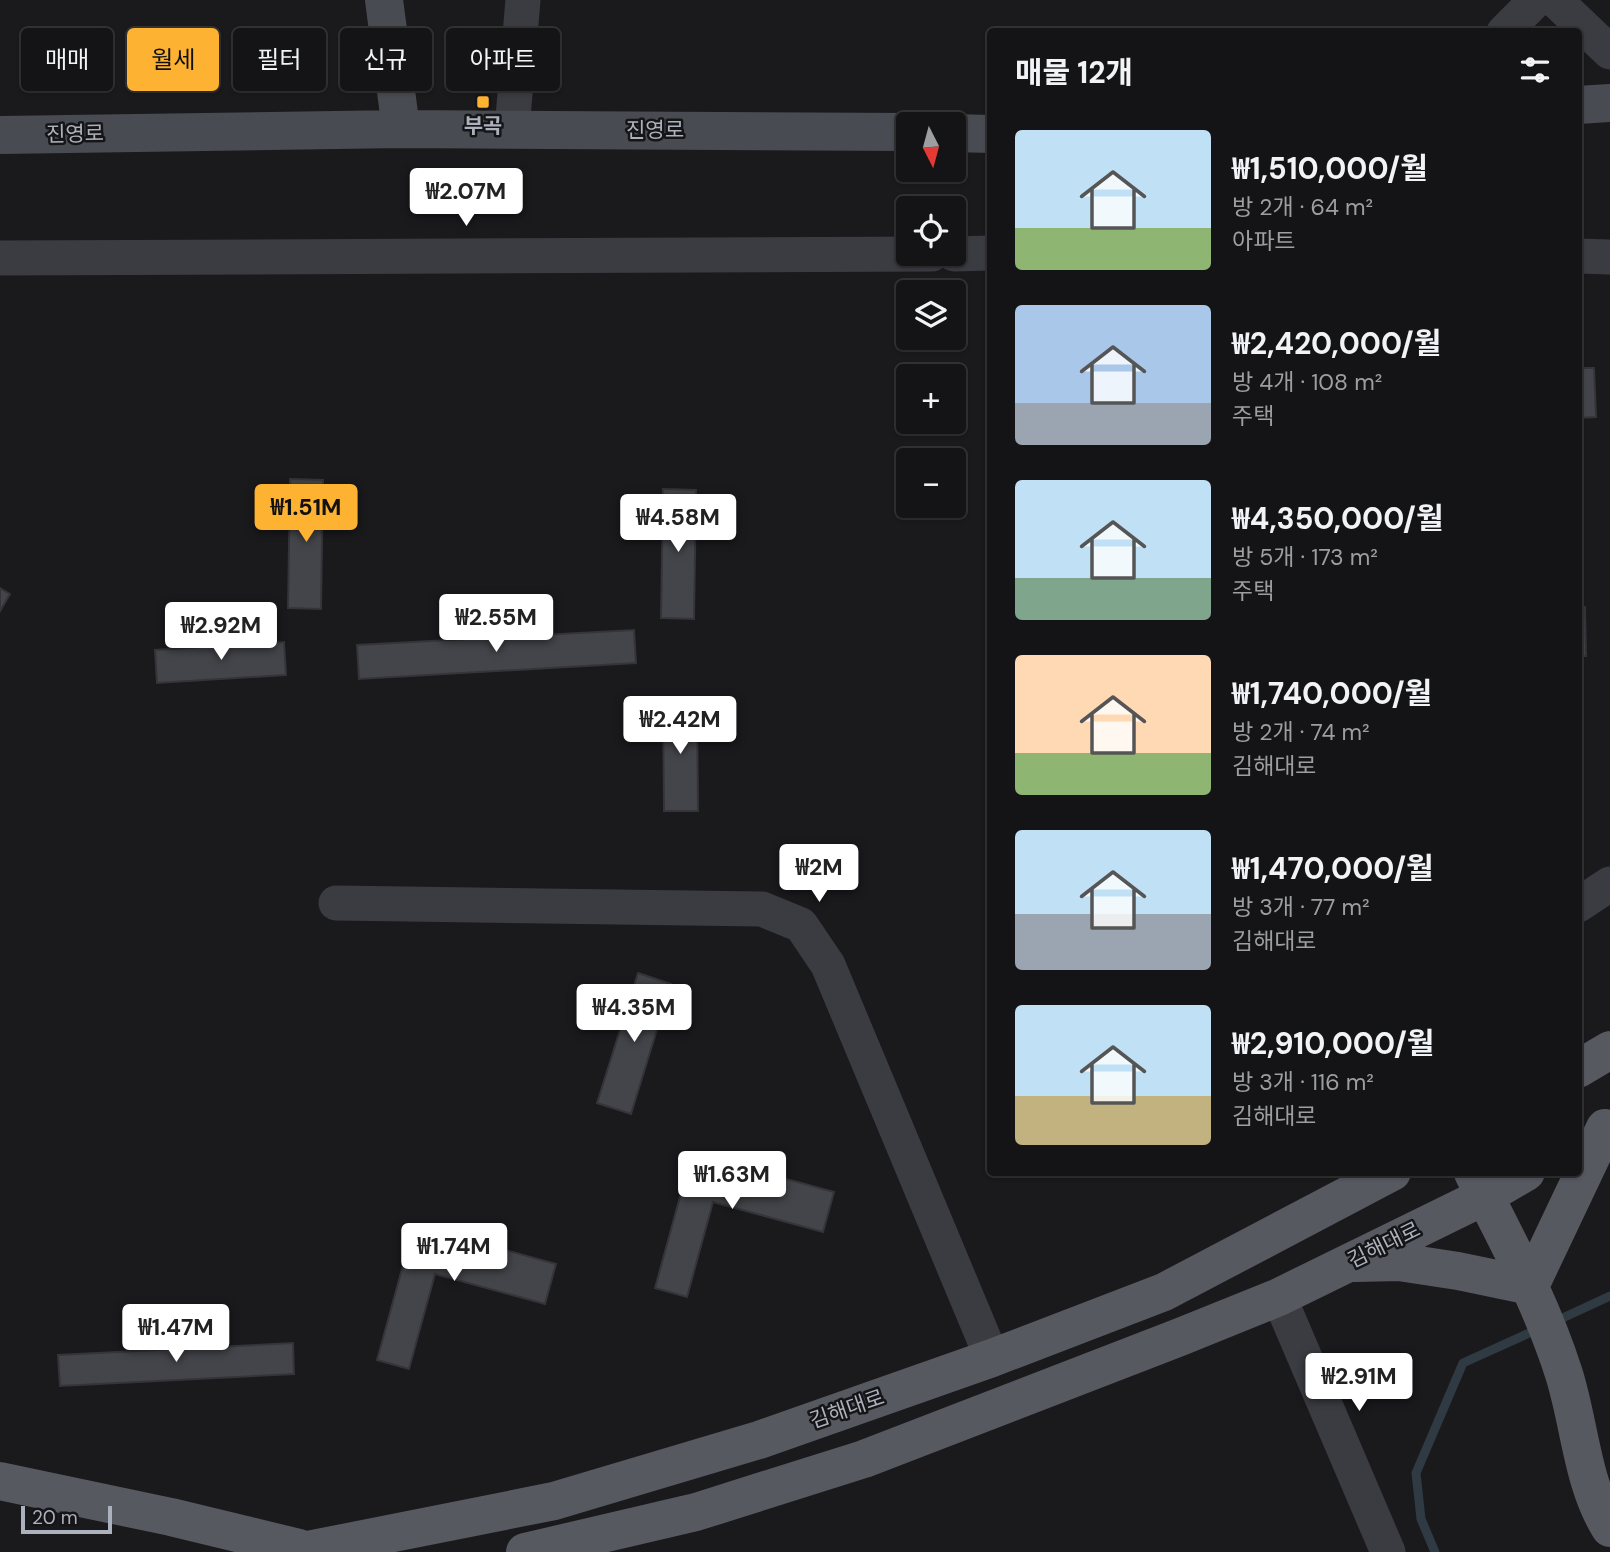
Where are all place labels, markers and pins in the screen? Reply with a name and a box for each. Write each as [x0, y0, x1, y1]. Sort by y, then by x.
marker: 부곡 [475, 94, 491, 110]
place label: 부곡 [464, 112, 502, 140]
pin: ₩2.07M [409, 168, 523, 228]
pin: ₩1.51M [249, 484, 363, 544]
pin: ₩4.58M [621, 494, 735, 554]
pin: ₩2.55M [439, 594, 553, 654]
pin: ₩2.92M [164, 602, 278, 662]
pin: ₩2.42M [623, 696, 737, 756]
pin: ₩2M [785, 844, 853, 904]
pin: ₩4.35M [577, 984, 691, 1044]
pin: ₩1.63M [675, 1152, 789, 1211]
pin: ₩1.74M [397, 1224, 511, 1283]
pin: ₩1.47M [119, 1304, 233, 1364]
pin: ₩2.91M [1302, 1354, 1416, 1413]

